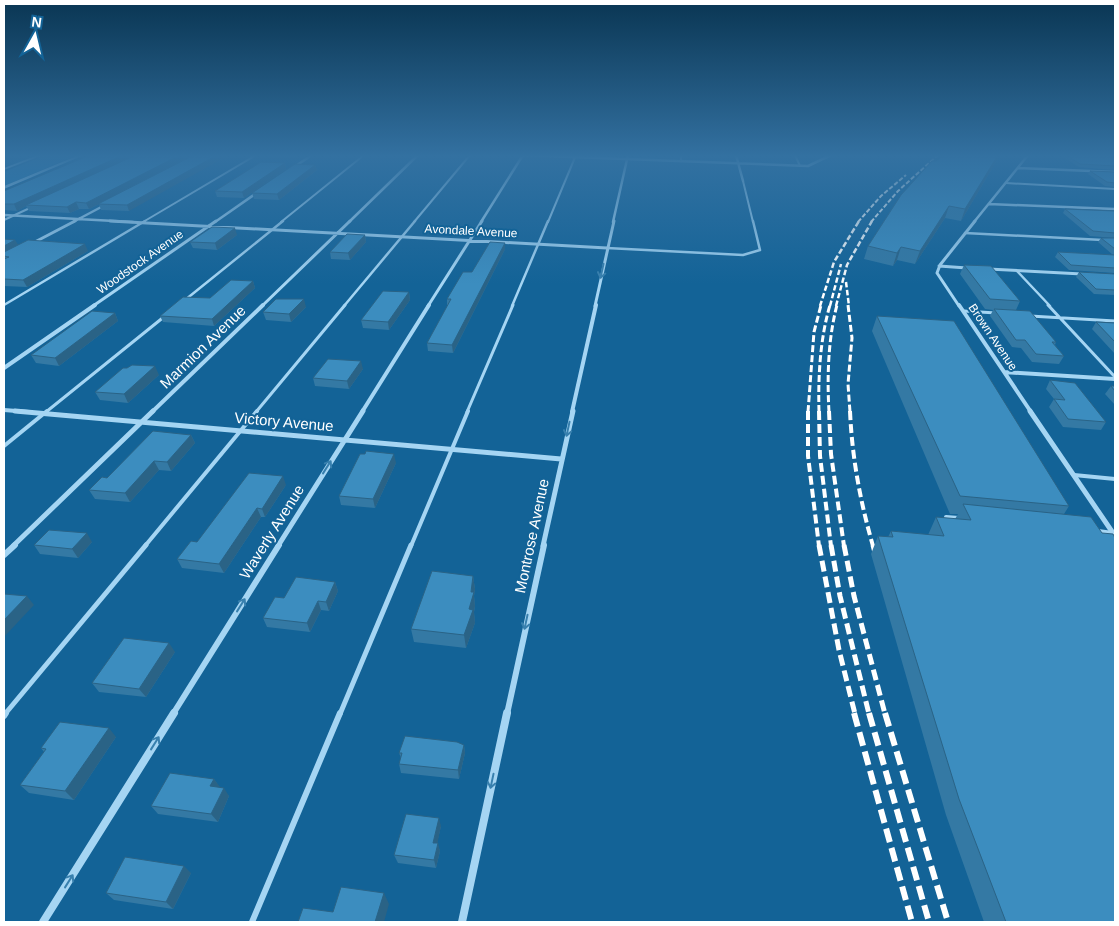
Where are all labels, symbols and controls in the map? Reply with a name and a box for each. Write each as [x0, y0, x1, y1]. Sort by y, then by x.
north arrow [10, 10, 60, 60]
text: N [31, 13, 43, 31]
street label: Avondale Avenue [424, 222, 518, 240]
street label: Woodstock Avenue [94, 227, 186, 297]
one-way arrow [597, 262, 607, 278]
street label: Brown Avenue [966, 301, 1021, 373]
street label: Marmion Avenue [156, 302, 249, 392]
street label: Victory Avenue [234, 409, 334, 434]
one-way arrow [563, 421, 572, 437]
one-way arrow [322, 461, 332, 475]
street label: Montrose Avenue [511, 477, 552, 595]
street label: Waverly Avenue [236, 482, 307, 582]
one-way arrow [236, 599, 246, 613]
one-way arrow [521, 614, 531, 630]
one-way arrow [150, 737, 160, 751]
one-way arrow [487, 773, 496, 789]
one-way arrow [64, 874, 74, 888]

